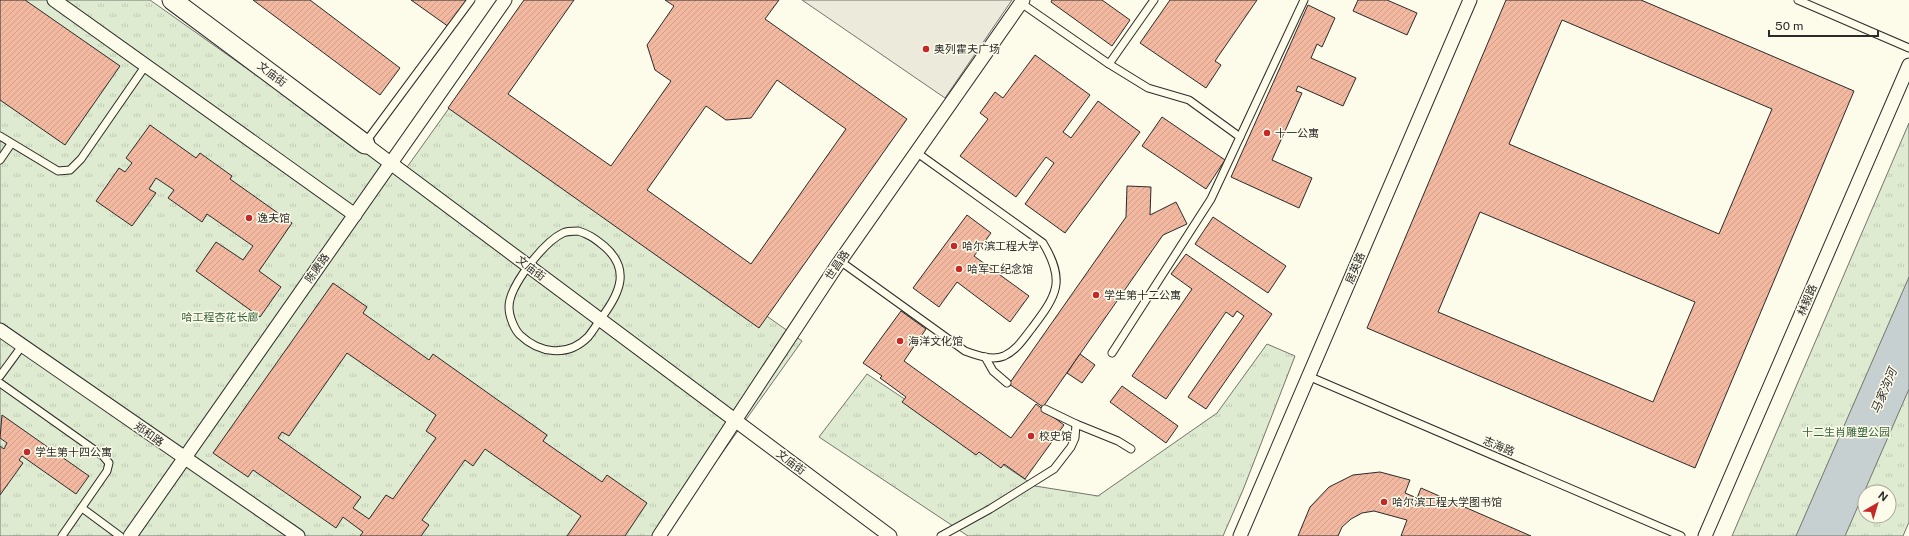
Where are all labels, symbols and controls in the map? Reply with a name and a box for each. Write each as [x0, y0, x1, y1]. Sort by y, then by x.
scale bar [1769, 12, 1878, 38]
text: 50 m [1775, 19, 1803, 33]
place label: 奥列霍夫广场 [934, 43, 1000, 55]
marker: 奥列霍夫广场 [921, 44, 931, 54]
street label: 文庙街 [255, 59, 289, 89]
place label: 十一公寓 [1275, 127, 1319, 139]
marker: 十一公寓 [1262, 128, 1272, 138]
place label: 逸夫馆 [257, 212, 290, 224]
marker: 逸夫馆 [244, 213, 254, 223]
place label: 哈尔滨工程大学 [962, 240, 1039, 252]
marker: 哈尔滨工程大学 [949, 241, 959, 251]
street label: 世昌路 [823, 248, 851, 282]
street label: 居英路 [1343, 250, 1367, 286]
street label: 陈赓路 [303, 251, 331, 285]
street label: 文庙街 [514, 253, 548, 283]
place label: 哈军工纪念馆 [967, 263, 1033, 275]
marker: 哈军工纪念馆 [954, 264, 964, 274]
street label: 林毅路 [1795, 282, 1819, 318]
place label: 学生第十二公寓 [1104, 289, 1181, 301]
marker: 学生第十二公寓 [1091, 290, 1101, 300]
park label: 哈工程杏花长廊 [182, 311, 259, 323]
place label: 海洋文化馆 [908, 335, 963, 347]
marker: 海洋文化馆 [895, 336, 905, 346]
water label: 马家沟河 [1868, 364, 1901, 416]
street label: 郑和路 [132, 420, 166, 448]
park label: 十二生肖雕塑公园 [1802, 426, 1890, 438]
place label: 校史馆 [1039, 430, 1072, 442]
marker: 校史馆 [1026, 431, 1036, 441]
street label: 志海路 [1481, 434, 1517, 458]
place label: 学生第十四公寓 [35, 446, 112, 458]
marker: 学生第十四公寓 [22, 447, 32, 457]
street label: 文庙街 [774, 447, 808, 477]
north arrow [1857, 484, 1897, 524]
text: N [1876, 489, 1890, 503]
place label: 哈尔滨工程大学图书馆 [1392, 496, 1502, 508]
marker: 哈尔滨工程大学图书馆 [1379, 497, 1389, 507]

